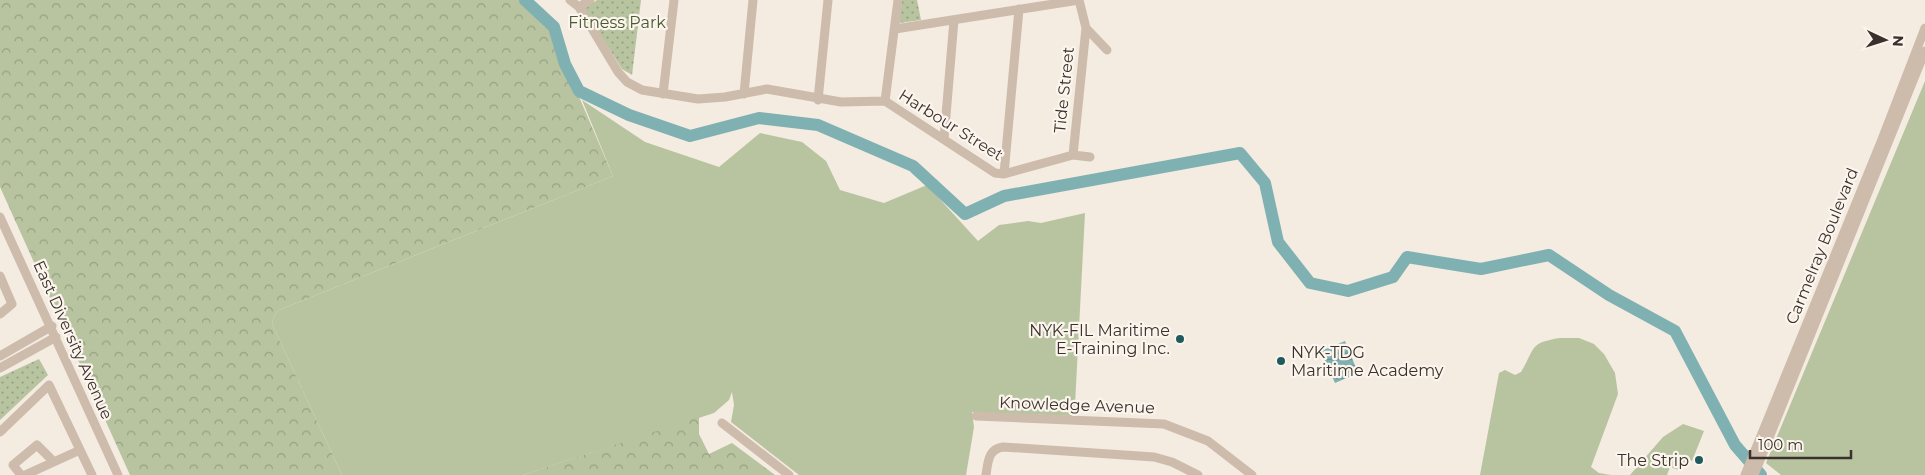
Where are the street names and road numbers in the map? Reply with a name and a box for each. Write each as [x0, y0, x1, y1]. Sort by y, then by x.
street label: Tide Street [1050, 45, 1078, 134]
street label: Harbour Street [895, 85, 1007, 165]
street label: Carmelray Boulevard [1782, 165, 1862, 327]
street label: East Diversity Avenue [29, 258, 117, 422]
street label: Knowledge Avenue [999, 393, 1155, 417]

